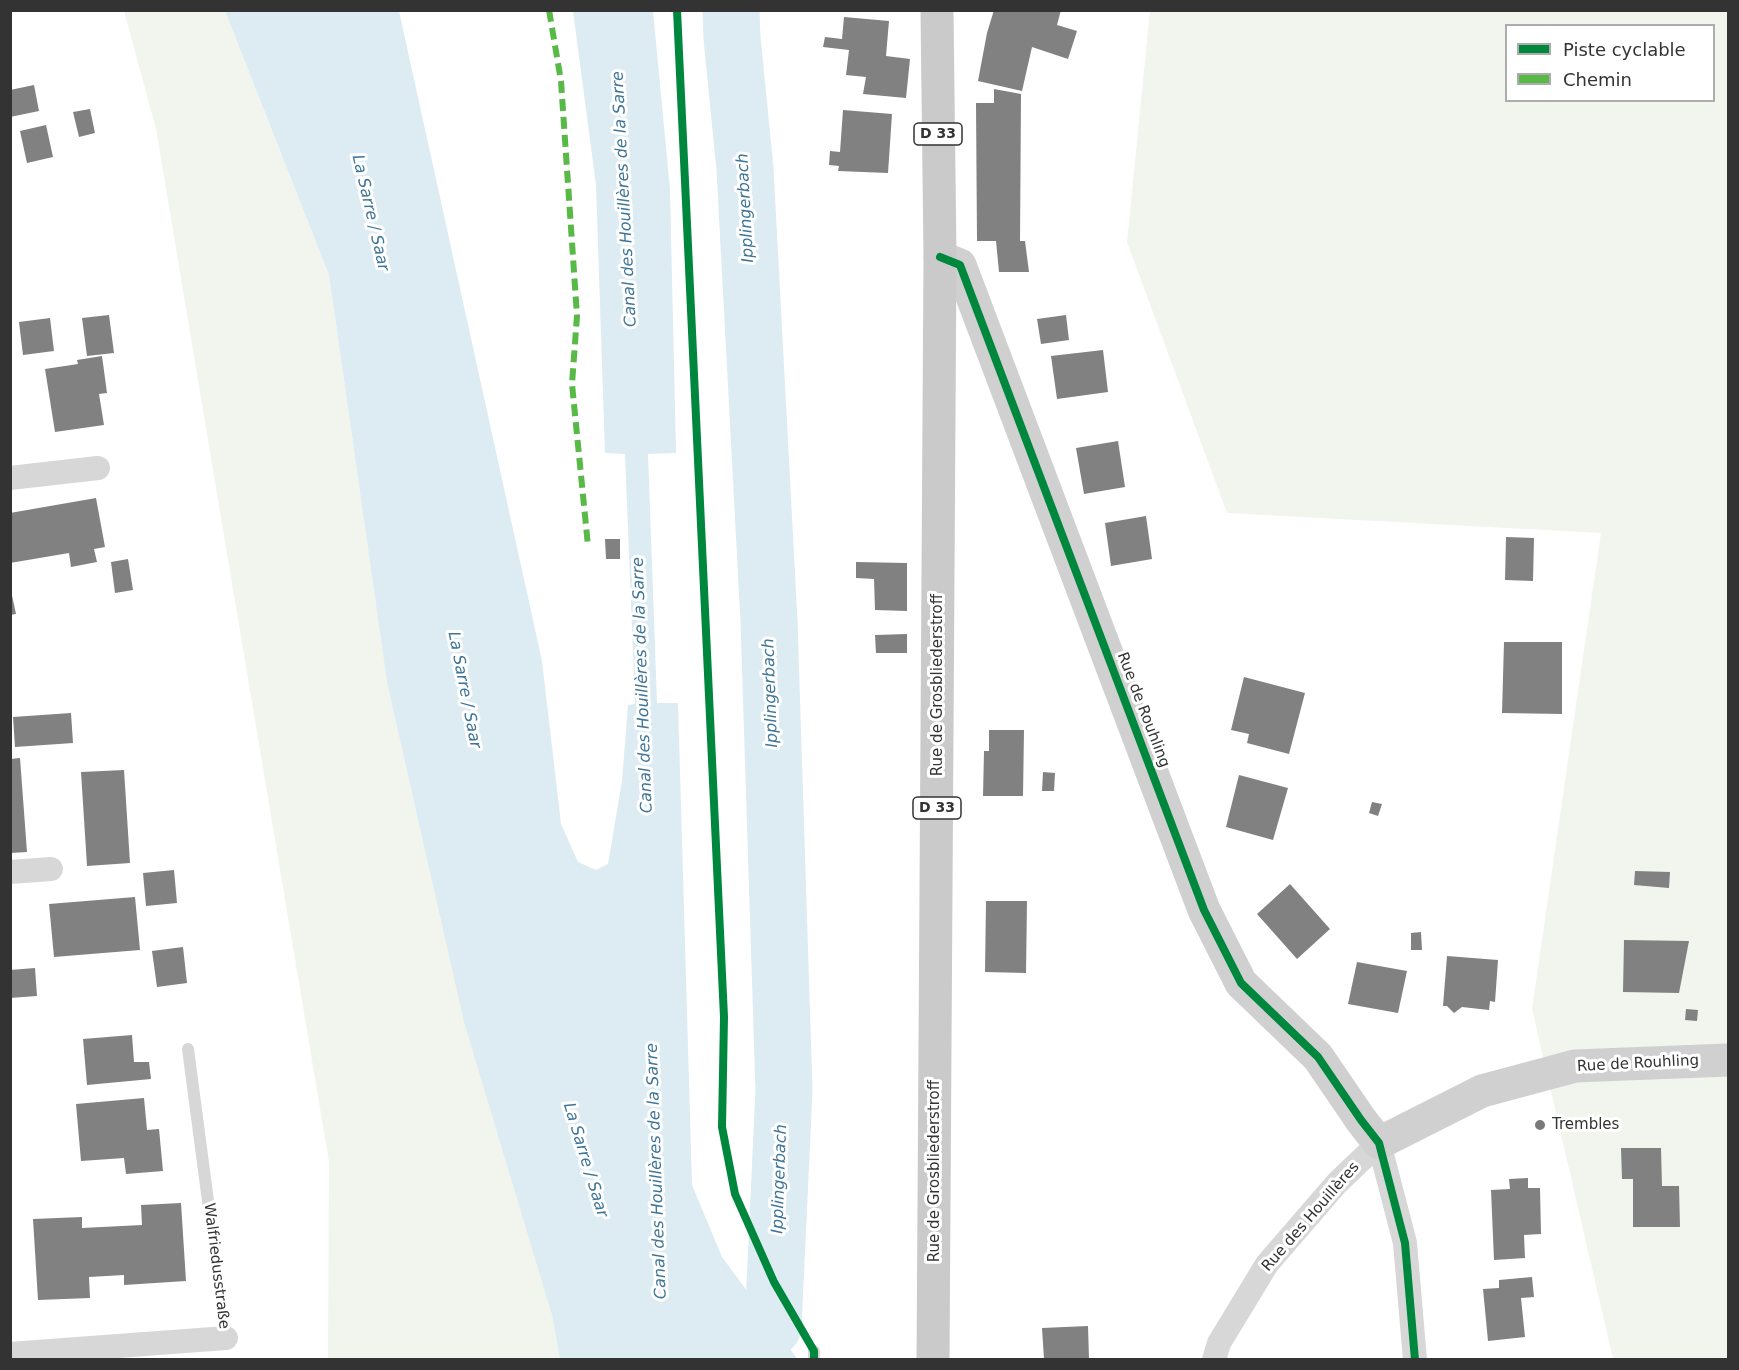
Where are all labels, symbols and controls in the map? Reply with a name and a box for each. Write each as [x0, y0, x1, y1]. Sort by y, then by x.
legend [1505, 24, 1715, 102]
text: Piste cyclable [1563, 39, 1686, 60]
text: Chemin [1563, 69, 1632, 90]
water label: Canal des Houillères de la Sarre [609, 71, 641, 327]
road number: D 33 [914, 123, 962, 145]
water label: La Sarre / Saar [347, 153, 393, 273]
water label: Ipplingerbach [734, 153, 758, 263]
water label: Canal des Houillères de la Sarre [629, 557, 657, 813]
street label: Rue de Grosbliederstroff [929, 594, 947, 776]
water label: La Sarre / Saar [443, 630, 485, 750]
water label: Ipplingerbach [759, 638, 783, 748]
street label: Rue de Rouhling [1113, 650, 1173, 770]
road number: D 33 [913, 797, 961, 819]
water label: Canal des Houillères de la Sarre [643, 1043, 671, 1299]
street label: Rue de Rouhling [1577, 1052, 1699, 1076]
street label: Rue de Grosbliederstroff [926, 1080, 944, 1262]
water label: La Sarre / Saar [558, 1100, 612, 1220]
place label: Trembles [1552, 1116, 1619, 1134]
marker: Trembles [1533, 1118, 1547, 1132]
water label: Ipplingerbach [768, 1124, 792, 1234]
street label: Rue des Houillères [1259, 1159, 1363, 1275]
street label: Walfriedusstraße [199, 1202, 233, 1330]

